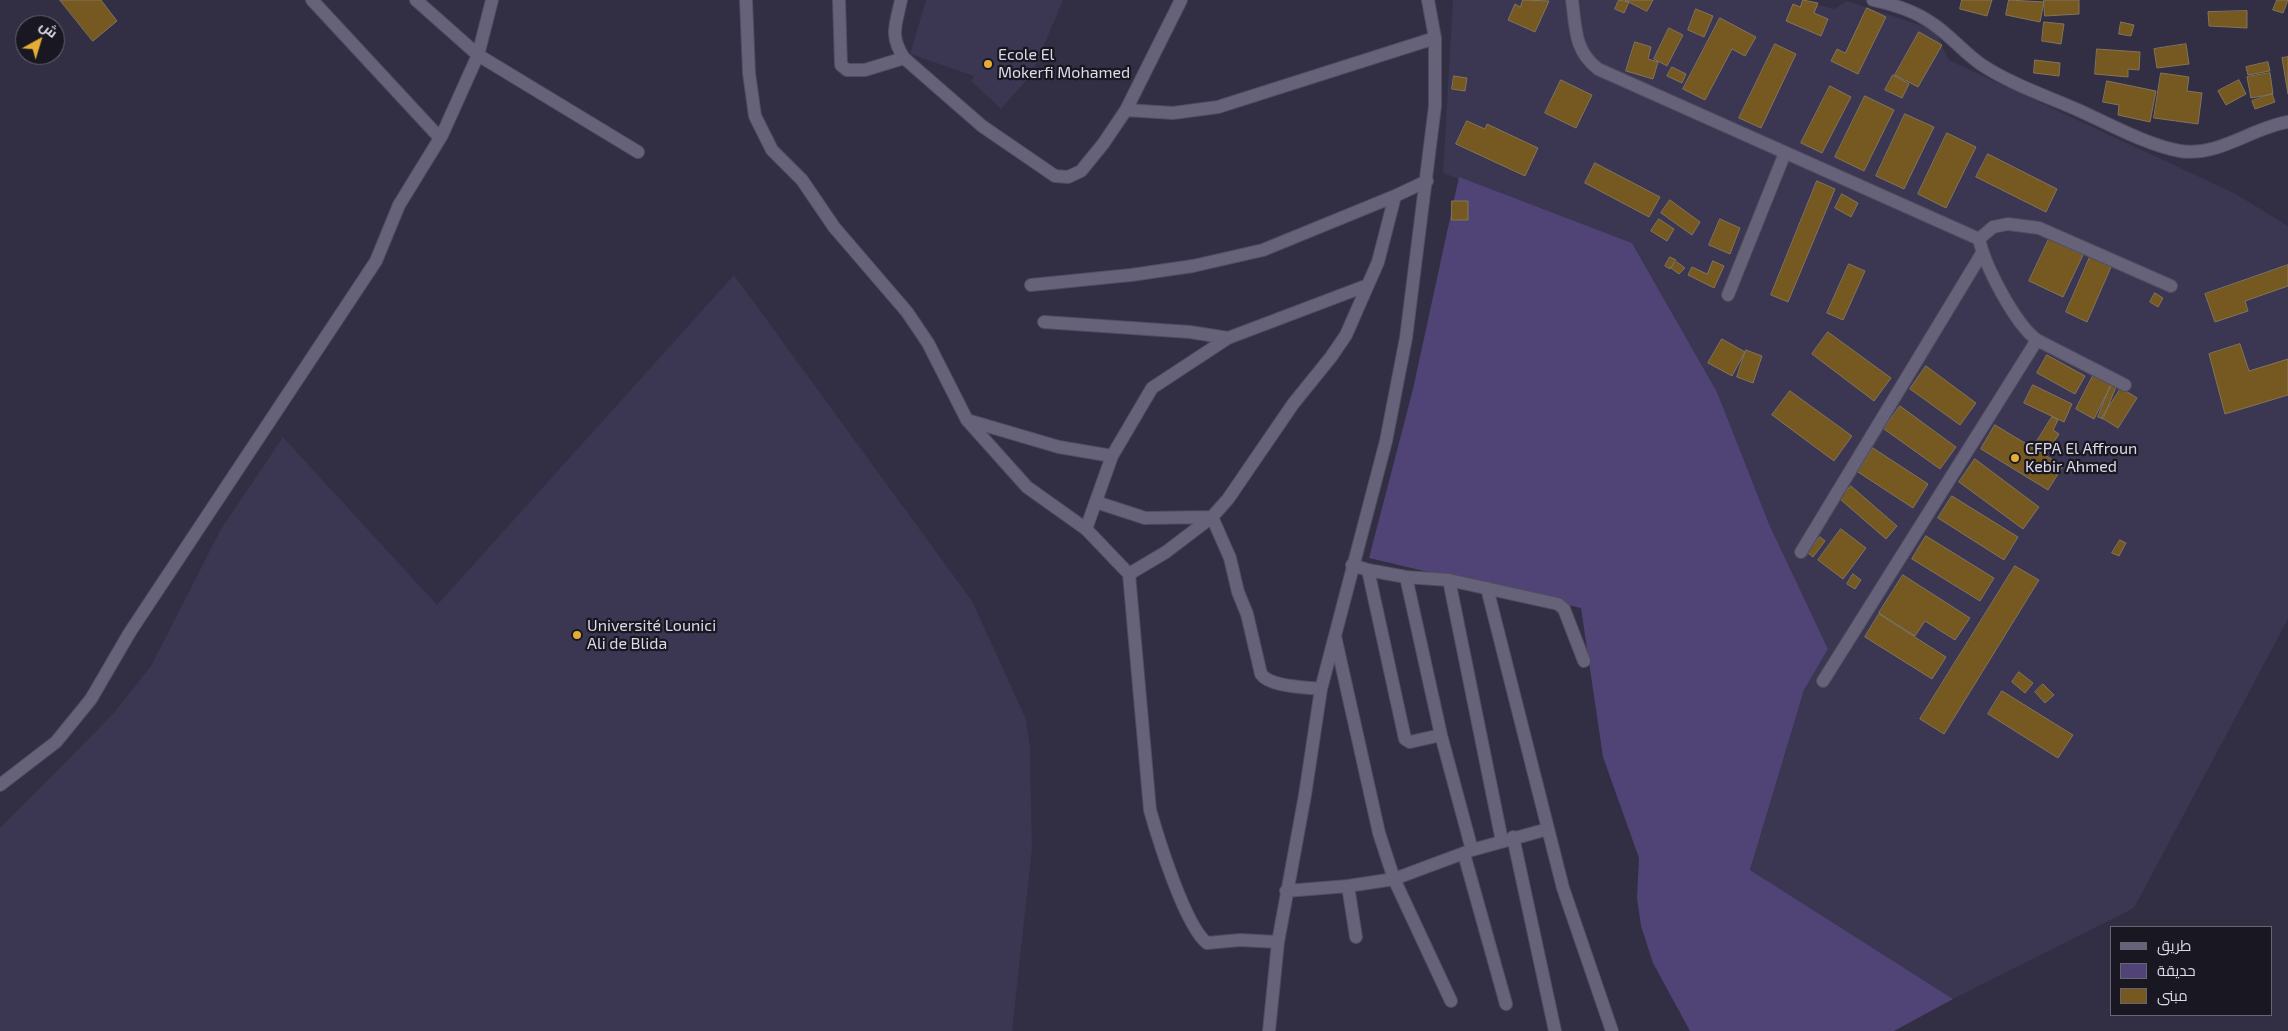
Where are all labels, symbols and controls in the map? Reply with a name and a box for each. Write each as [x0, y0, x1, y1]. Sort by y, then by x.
north arrow [15, 15, 65, 65]
text: ش [37, 16, 61, 41]
place label: Ecole El Mokerfi Mohamed [998, 45, 1130, 83]
marker: Ecole El Mokerfi Mohamed [982, 58, 994, 70]
place label: CFPA El Affroun Kebir Ahmed [2025, 439, 2137, 477]
marker: CFPA El Affroun Kebir Ahmed [2009, 452, 2021, 464]
place label: Université Lounici Ali de Blida [587, 616, 716, 654]
marker: Université Lounici Ali de Blida [571, 629, 583, 641]
legend [2110, 926, 2273, 1016]
text: طريق [2157, 936, 2191, 954]
text: حديقة [2157, 961, 2196, 979]
text: مبنى [2157, 986, 2188, 1004]

